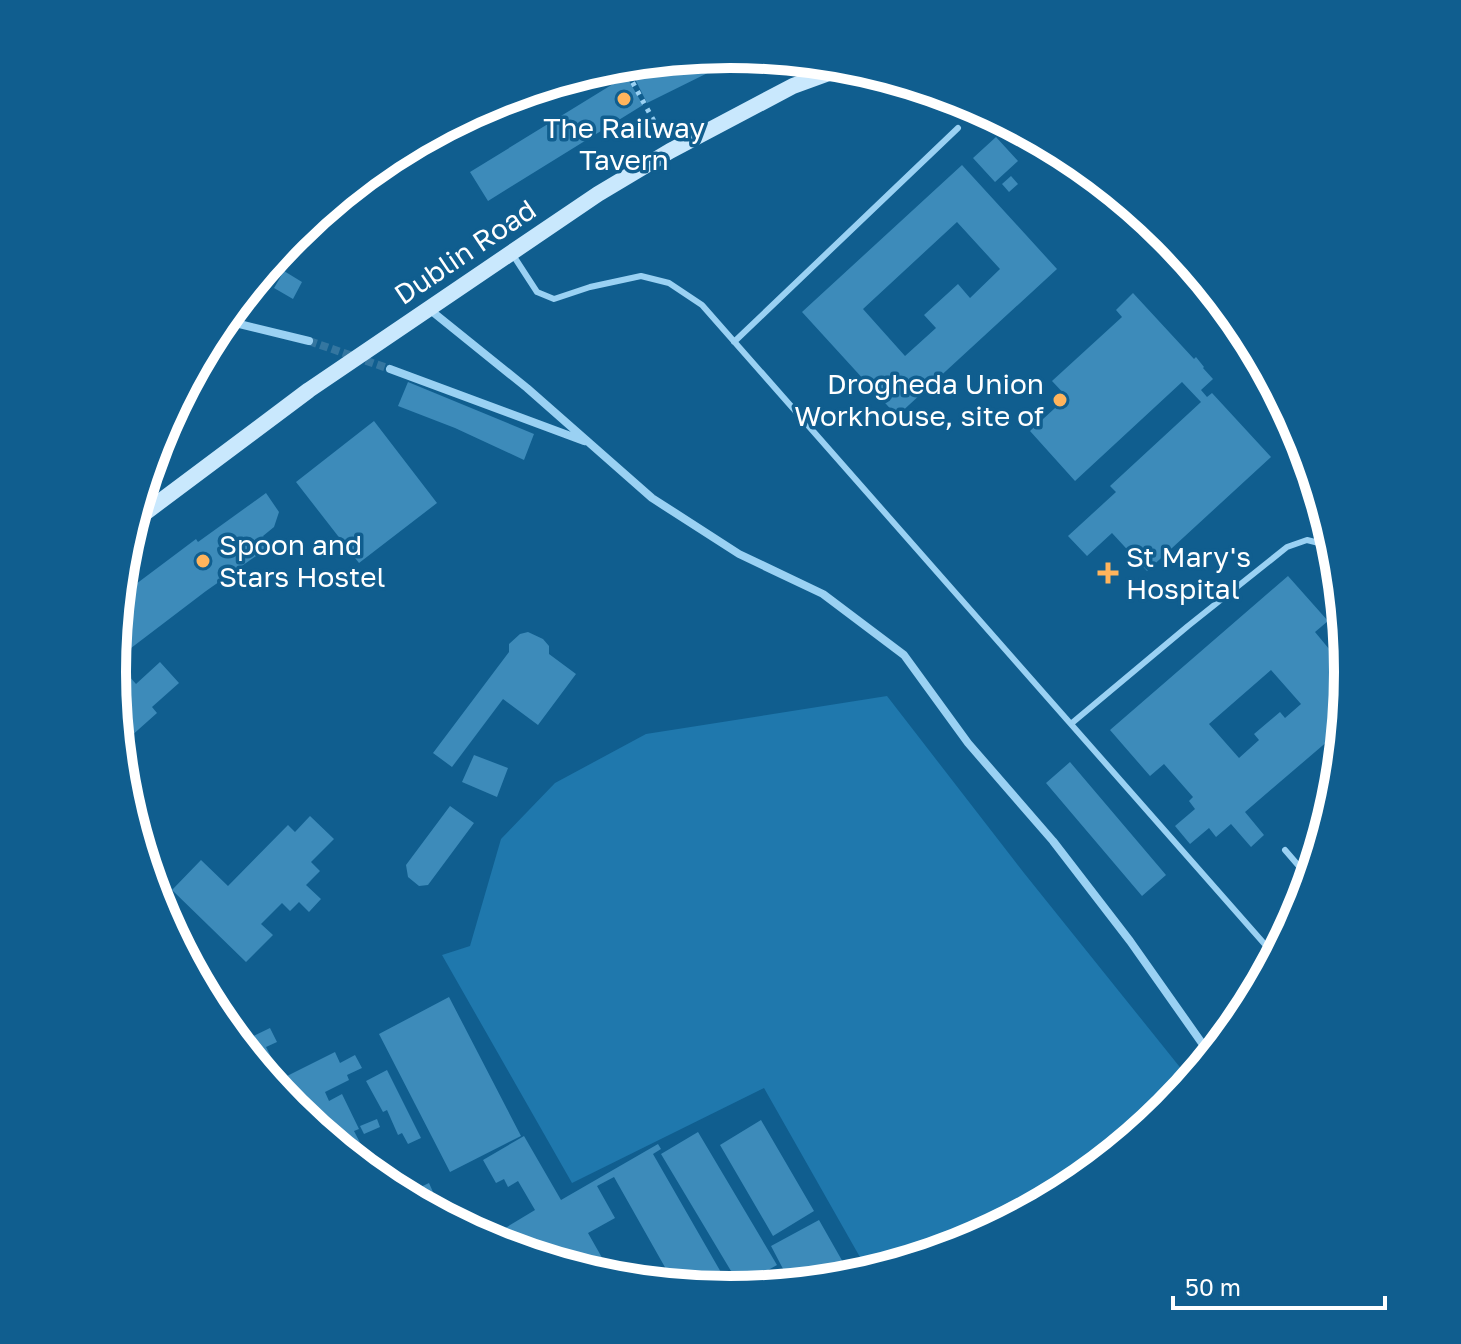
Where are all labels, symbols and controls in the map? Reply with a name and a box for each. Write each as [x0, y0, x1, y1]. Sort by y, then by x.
marker: The Railway Tavern [615, 90, 633, 108]
place label: The Railway Tavern [543, 111, 705, 176]
street label: Dublin Road [388, 192, 542, 311]
place label: Drogheda Union Workhouse, site of [794, 367, 1044, 432]
marker: Drogheda Union Workhouse, site of [1051, 391, 1069, 409]
place label: Spoon and Stars Hostel [219, 528, 385, 593]
place label: St Mary's Hospital [1126, 540, 1251, 605]
marker: Spoon and Stars Hostel [194, 552, 212, 570]
marker: St Mary's Hospital [1097, 562, 1119, 584]
scale bar [1173, 1260, 1385, 1310]
text: 50 m [1185, 1272, 1241, 1301]

